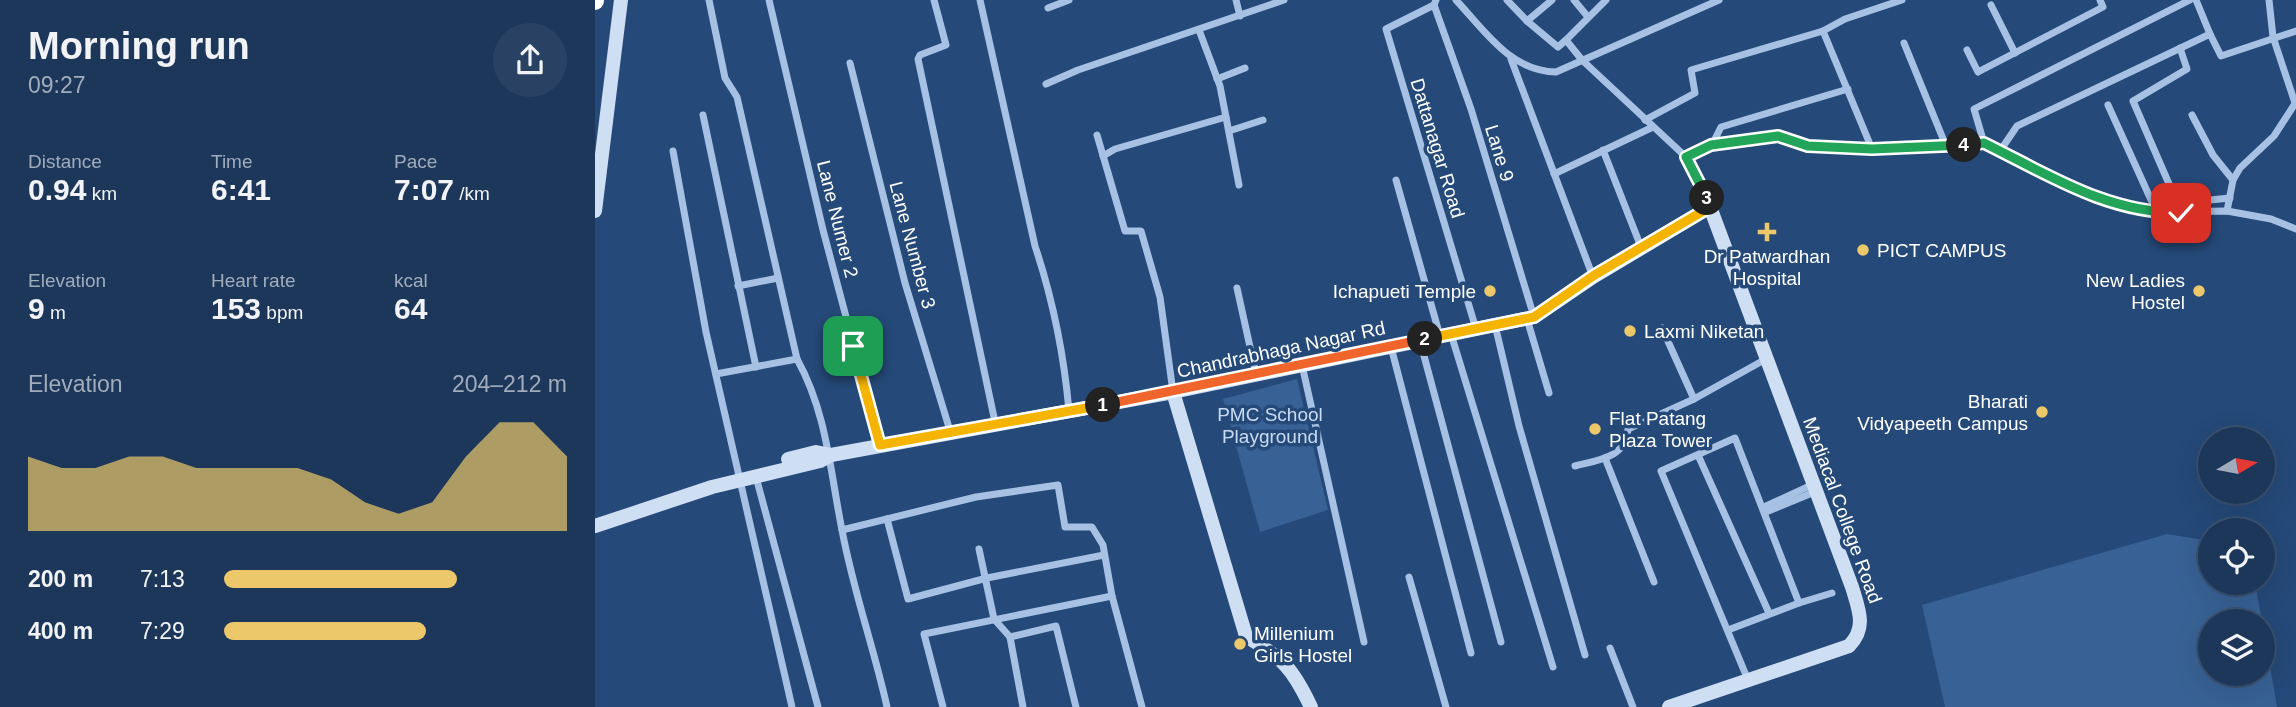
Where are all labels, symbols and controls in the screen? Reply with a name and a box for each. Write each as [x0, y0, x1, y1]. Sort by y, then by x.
button: share [493, 23, 567, 97]
text: Morning run [28, 25, 250, 67]
text: 09:27 [28, 72, 86, 98]
street label: Dattanagar Road [1406, 76, 1469, 220]
street label: Lane 9 [1481, 122, 1518, 184]
pin: 4 [1947, 128, 1981, 162]
text: 4 [1958, 134, 1969, 155]
text: Distance [28, 151, 102, 172]
text: Time [211, 151, 253, 172]
text: Pace [394, 151, 437, 172]
street label: Lane Numer 2 [813, 158, 862, 280]
text: 0.94 [28, 173, 86, 206]
text: 6:41 [211, 173, 271, 206]
text: 7:07 [394, 173, 454, 206]
street label: Lane Number 3 [885, 179, 940, 311]
pin: 3 [1689, 180, 1725, 216]
text: km [86, 183, 117, 204]
text: /km [454, 183, 490, 204]
pin [2151, 183, 2211, 243]
text: 3 [1701, 187, 1712, 208]
icon: check [2162, 194, 2200, 232]
marker: Dr Patwardhan Hospital [1757, 222, 1777, 242]
place label: PICT CAMPUS [1877, 240, 2007, 261]
marker: PICT CAMPUS [1855, 242, 1871, 258]
place label: Dr Patwardhan Hospital [1704, 246, 1830, 289]
text: Elevation [28, 270, 106, 291]
text: Heart rate [211, 270, 295, 291]
text: kcal [394, 270, 428, 291]
place label: New Ladies Hostel [2086, 270, 2185, 313]
place label: Ichapueti Temple [1333, 281, 1476, 302]
marker: Ichapueti Temple [1482, 283, 1498, 299]
marker: New Ladies Hostel [2191, 283, 2207, 299]
text: 9 [28, 292, 45, 325]
text: 153 [211, 292, 261, 325]
text: 64 [394, 292, 427, 325]
text: m [45, 302, 66, 323]
text: bpm [261, 302, 303, 323]
pin [823, 316, 883, 376]
street label: Chandrabhaga Nagar Rd [1175, 317, 1387, 382]
place label: Laxmi Niketan [1644, 321, 1764, 342]
pin: 2 [1407, 322, 1443, 356]
marker: Laxmi Niketan [1622, 323, 1638, 339]
icon: arrive [834, 327, 872, 365]
text: 2 [1419, 328, 1430, 349]
text: Elevation [28, 371, 123, 397]
text: 204–212 m [452, 371, 567, 397]
pin: 1 [1085, 388, 1121, 422]
place label: Bharati Vidyapeeth Campus [1857, 391, 2028, 434]
text: 1 [1097, 394, 1108, 415]
park label: PMC School Playground [1217, 404, 1323, 447]
marker: Bharati Vidyapeeth Campus [2034, 404, 2050, 420]
place label: Flat Patang Plaza Tower [1609, 408, 1713, 451]
street label: Mediacal College Road [1799, 414, 1886, 606]
marker: Flat Patang Plaza Tower [1587, 421, 1603, 437]
north arrow [2198, 427, 2275, 504]
map controls [2198, 427, 2275, 686]
button: locate [2198, 518, 2275, 595]
text: 200 m [28, 566, 93, 592]
text: 7:13 [140, 566, 185, 592]
button: layers [2198, 609, 2275, 686]
text: 400 m [28, 618, 93, 644]
text: 7:29 [140, 618, 185, 644]
place label: Millenium Girls Hostel [1254, 623, 1352, 666]
marker: Millenium Girls Hostel [1232, 636, 1248, 652]

